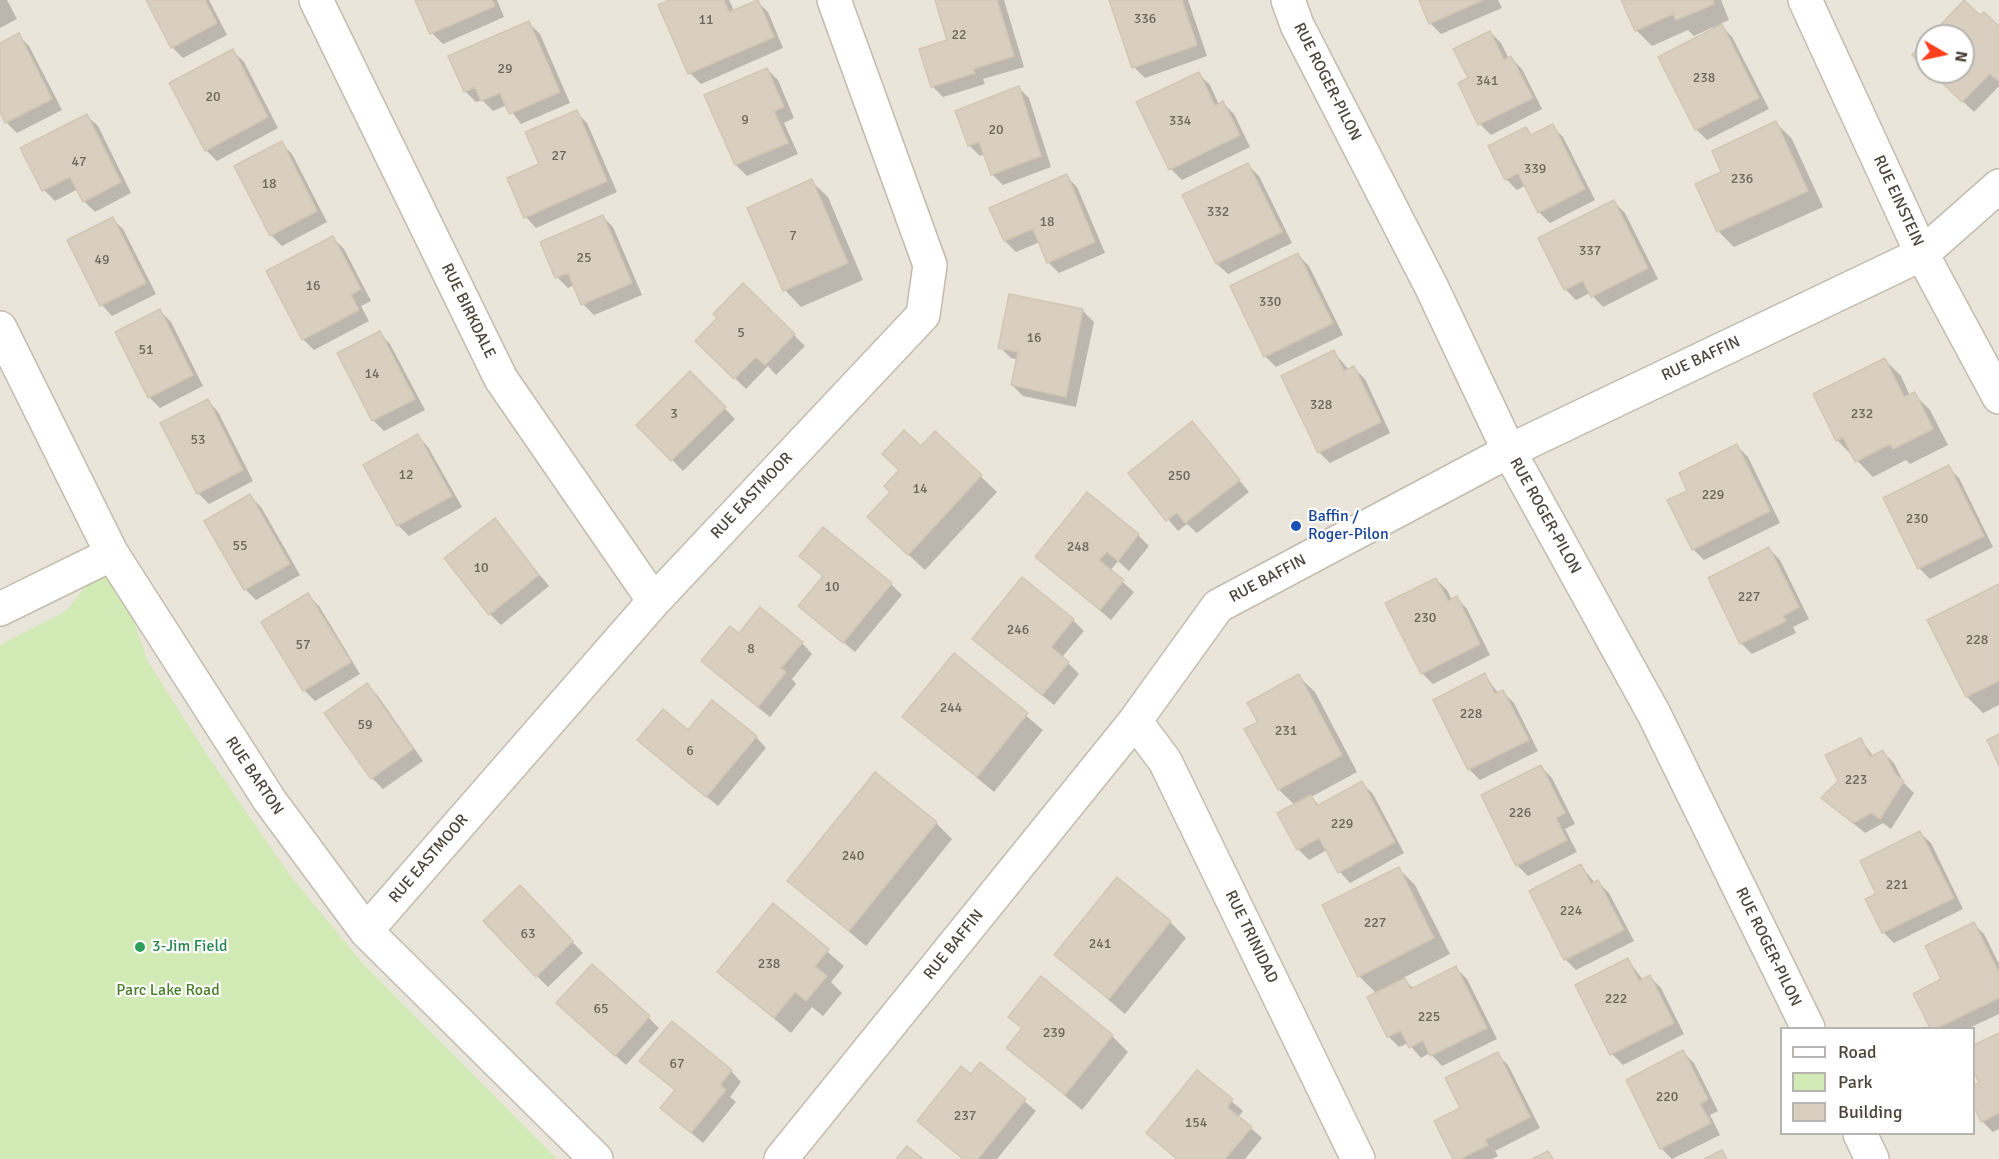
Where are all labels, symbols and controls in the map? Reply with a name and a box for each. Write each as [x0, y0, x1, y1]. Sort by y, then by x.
house number: 336 [1134, 11, 1156, 27]
house number: 11 [698, 12, 714, 28]
street label: RUE ROGER-PILON [1289, 20, 1365, 144]
north arrow [1915, 24, 1975, 84]
house number: 22 [951, 27, 967, 43]
text: N [1950, 49, 1972, 64]
house number: 29 [497, 61, 513, 77]
house number: 238 [1693, 70, 1715, 86]
house number: 341 [1476, 73, 1498, 89]
house number: 20 [205, 89, 221, 105]
house number: 9 [741, 112, 749, 128]
house number: 334 [1169, 113, 1191, 129]
house number: 20 [988, 122, 1004, 138]
house number: 27 [551, 148, 567, 164]
street label: RUE EINSTEIN [1869, 152, 1927, 250]
house number: 47 [71, 154, 87, 170]
house number: 339 [1524, 161, 1546, 177]
house number: 236 [1731, 171, 1753, 187]
house number: 18 [261, 176, 277, 192]
house number: 332 [1207, 204, 1229, 220]
house number: 18 [1039, 214, 1055, 230]
house number: 7 [789, 228, 797, 244]
house number: 337 [1579, 243, 1601, 259]
house number: 25 [576, 250, 592, 266]
house number: 49 [94, 252, 110, 268]
street label: RUE BIRKDALE [437, 260, 499, 362]
house number: 16 [305, 278, 321, 294]
house number: 330 [1259, 294, 1281, 310]
house number: 5 [737, 325, 745, 341]
house number: 16 [1026, 330, 1042, 346]
street label: RUE BAFFIN [1659, 332, 1743, 386]
house number: 51 [138, 342, 154, 358]
house number: 14 [364, 366, 380, 382]
house number: 328 [1310, 397, 1332, 413]
house number: 3 [670, 406, 678, 422]
house number: 232 [1851, 406, 1873, 422]
house number: 53 [190, 432, 206, 448]
street label: RUE EASTMOOR [707, 449, 797, 543]
street label: RUE ROGER-PILON [1505, 455, 1585, 577]
house number: 12 [398, 467, 414, 483]
house number: 250 [1168, 468, 1190, 484]
house number: 14 [912, 481, 928, 497]
house number: 229 [1702, 487, 1724, 503]
place label: Baffin / Roger-Pilon [1308, 507, 1389, 545]
house number: 230 [1906, 511, 1928, 527]
marker: Baffin / Roger-Pilon [1289, 519, 1303, 533]
house number: 55 [232, 538, 248, 554]
house number: 248 [1067, 539, 1089, 555]
street label: RUE BAFFIN [1226, 551, 1310, 607]
house number: 10 [473, 560, 489, 576]
house number: 10 [824, 579, 840, 595]
house number: 227 [1738, 589, 1760, 605]
house number: 230 [1414, 610, 1436, 626]
house number: 246 [1007, 622, 1029, 638]
house number: 228 [1966, 632, 1988, 648]
house number: 57 [295, 637, 311, 653]
house number: 8 [747, 641, 755, 657]
house number: 244 [940, 700, 962, 716]
house number: 228 [1460, 706, 1482, 722]
house number: 59 [357, 717, 373, 733]
house number: 231 [1275, 723, 1297, 739]
street label: RUE BARTON [221, 733, 287, 819]
house number: 6 [686, 743, 694, 759]
house number: 223 [1845, 772, 1867, 788]
house number: 226 [1509, 805, 1531, 821]
street label: RUE EASTMOOR [385, 811, 473, 907]
house number: 229 [1331, 816, 1353, 832]
house number: 240 [842, 848, 864, 864]
house number: 221 [1886, 877, 1908, 893]
street label: RUE ROGER-PILON [1731, 884, 1805, 1010]
street label: RUE TRINIDAD [1220, 888, 1282, 986]
house number: 224 [1560, 903, 1582, 919]
street label: RUE BAFFIN [920, 906, 988, 984]
house number: 227 [1364, 915, 1386, 931]
house number: 63 [520, 926, 536, 942]
house number: 241 [1089, 936, 1111, 952]
place label: 3-Jim Field [152, 937, 227, 957]
marker: 3-Jim Field [133, 940, 147, 954]
house number: 238 [758, 956, 780, 972]
park label: Parc Lake Road [116, 981, 220, 1001]
house number: 222 [1605, 991, 1627, 1007]
house number: 65 [593, 1001, 609, 1017]
house number: 225 [1418, 1009, 1440, 1025]
house number: 239 [1043, 1025, 1065, 1041]
legend [1780, 1027, 1975, 1135]
text: Road [1838, 1041, 1877, 1063]
house number: 67 [669, 1056, 685, 1072]
text: Park [1838, 1071, 1873, 1093]
house number: 220 [1656, 1089, 1678, 1105]
text: Building [1838, 1101, 1902, 1123]
house number: 237 [954, 1108, 976, 1124]
house number: 154 [1185, 1115, 1207, 1131]

